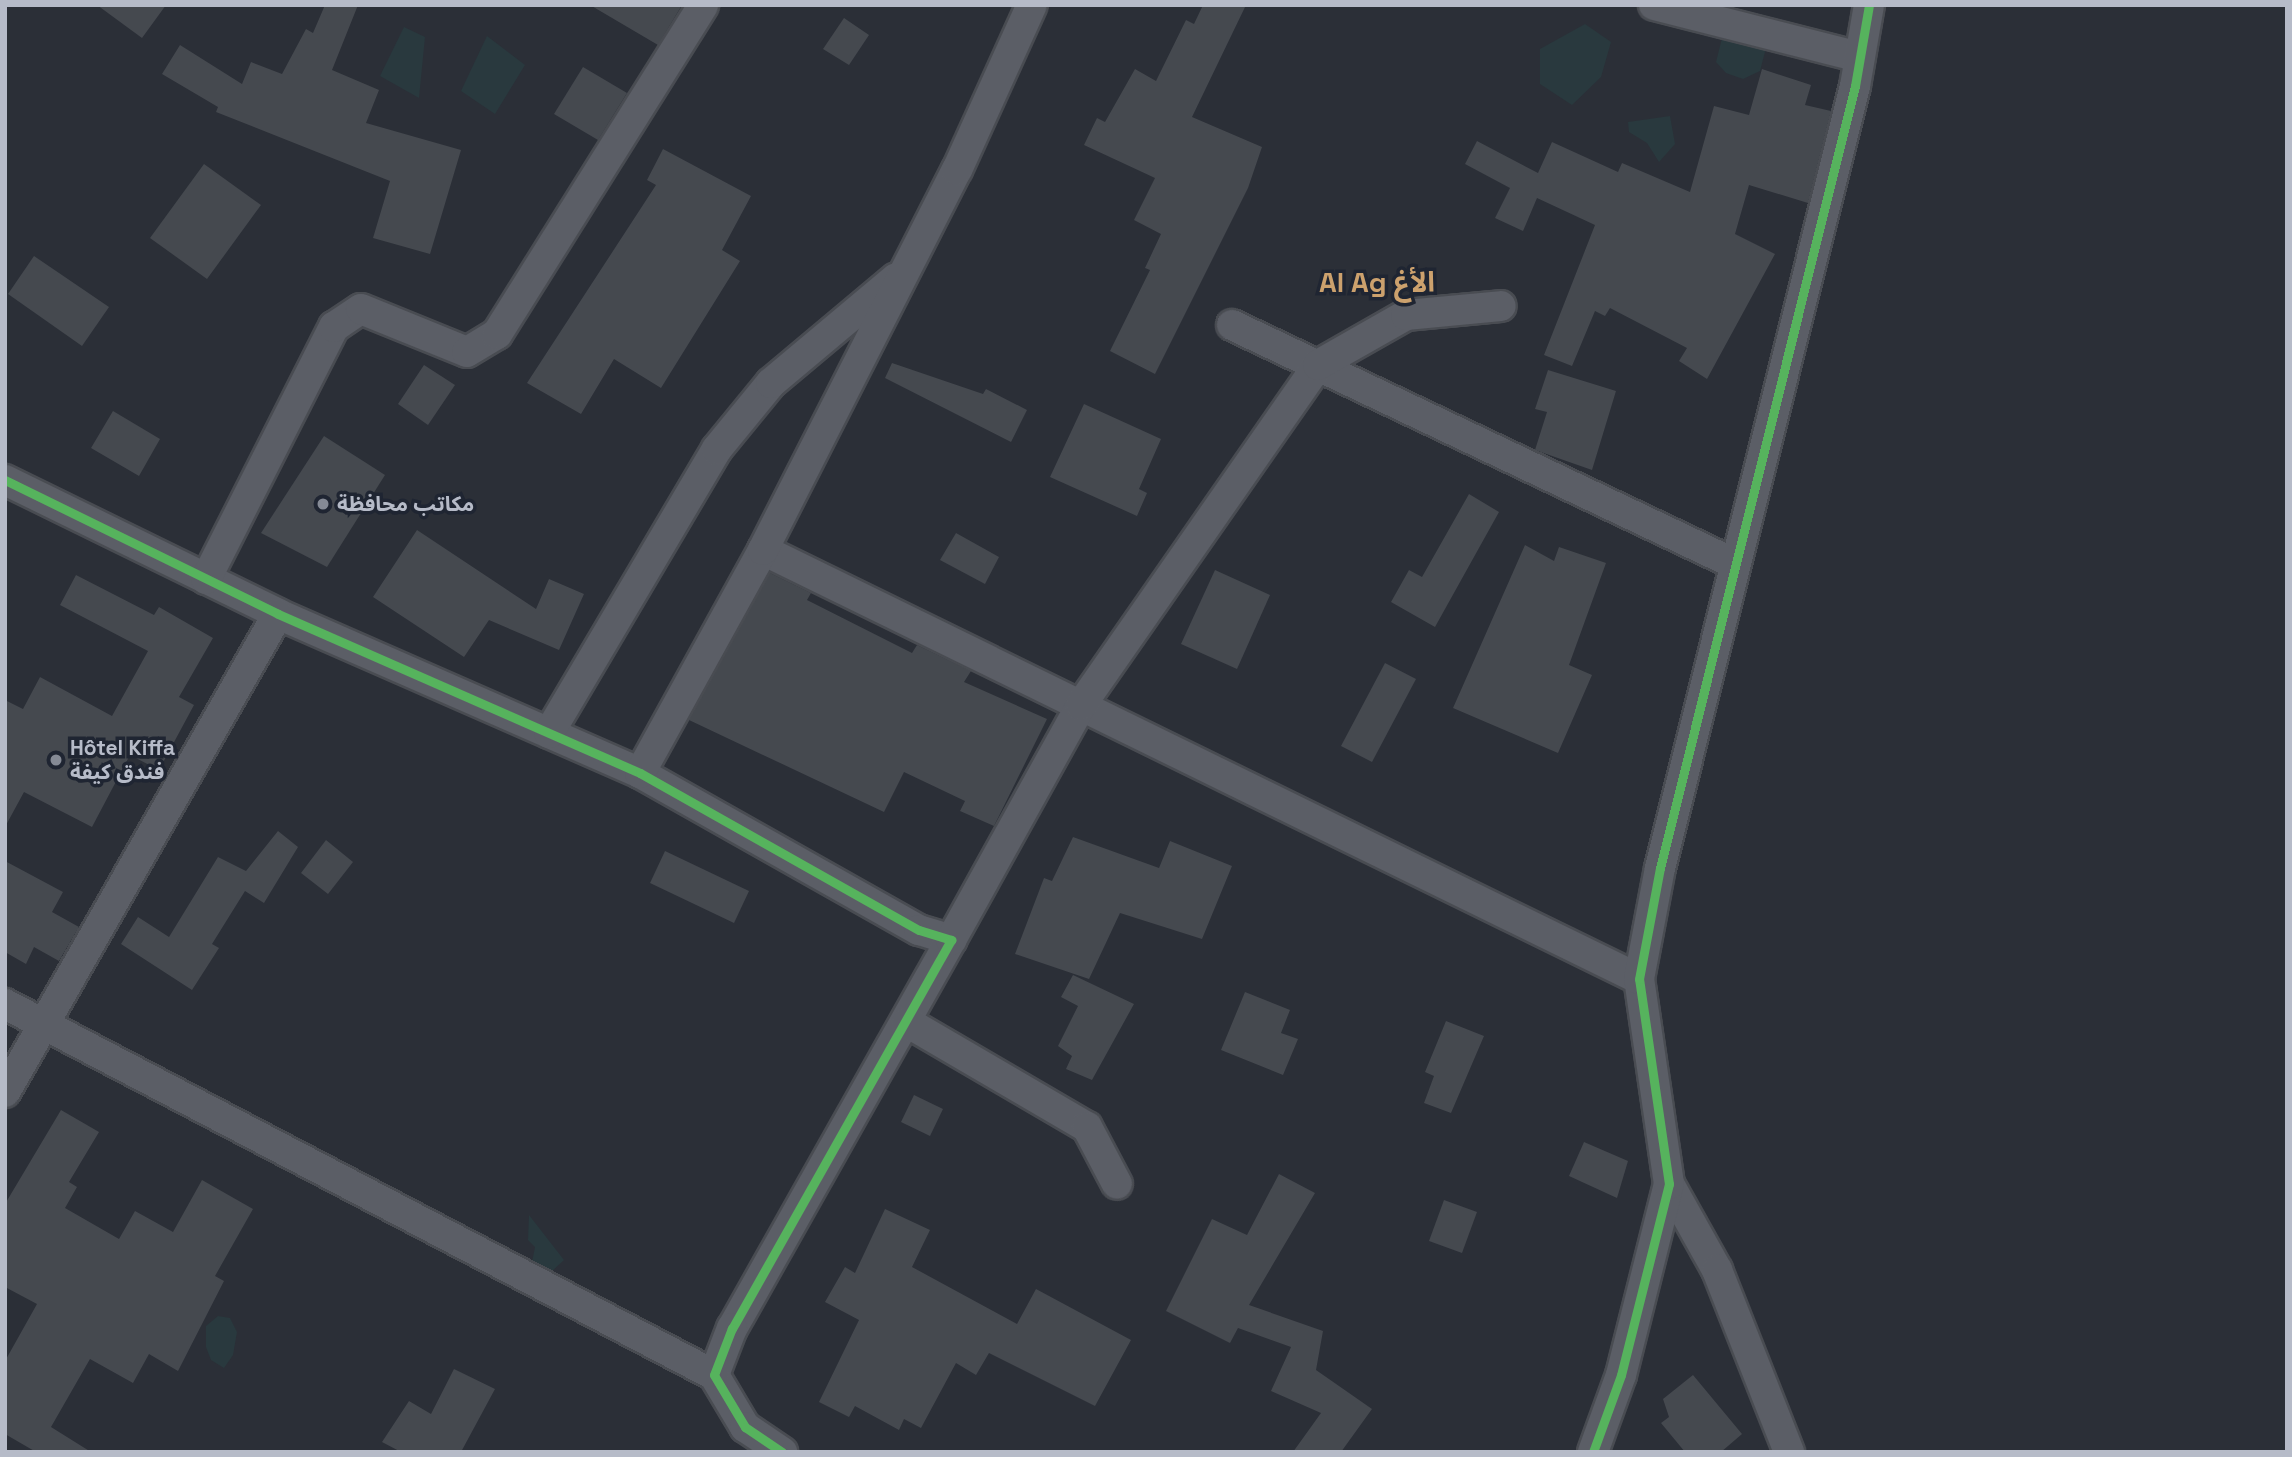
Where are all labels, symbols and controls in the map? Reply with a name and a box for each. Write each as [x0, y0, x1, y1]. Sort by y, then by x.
district label: Al Ag الأغ [1319, 265, 1435, 299]
place label: مكاتب محافظة [337, 491, 474, 517]
marker: مكاتب محافظة [315, 496, 331, 512]
place label: Hôtel Kiffa فندق كيفة [70, 735, 175, 785]
marker: Hôtel Kiffa فندق كيفة [48, 752, 64, 768]

